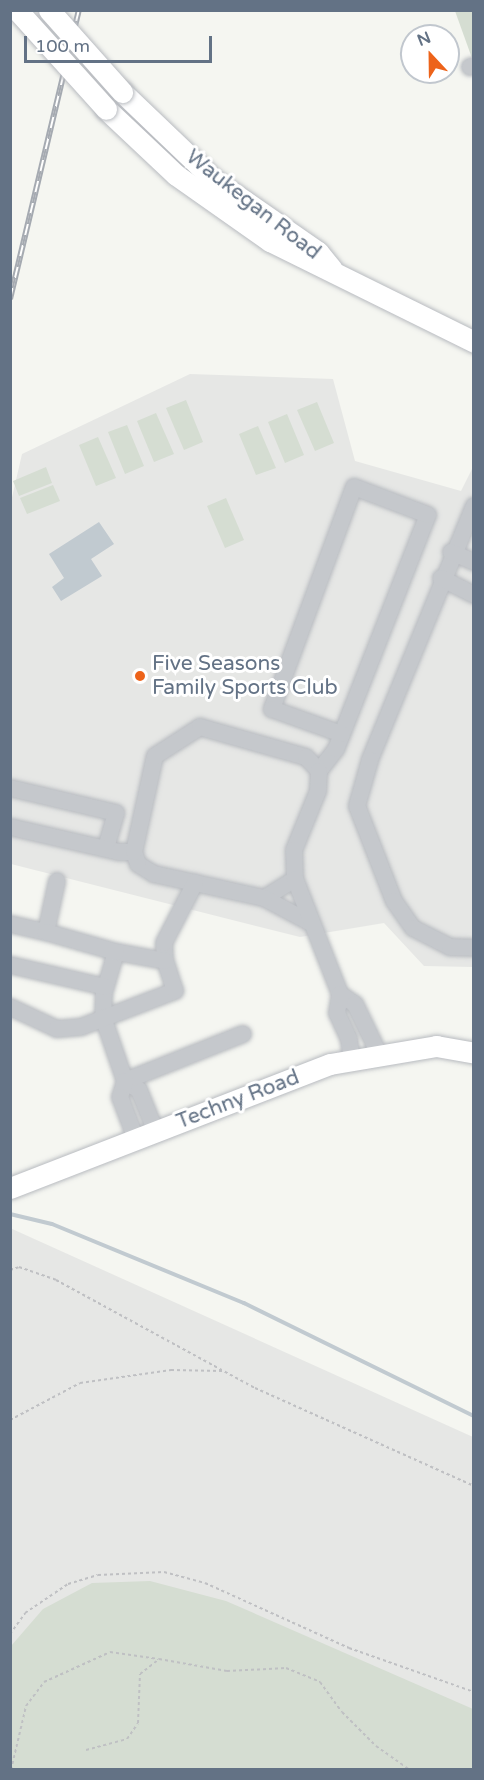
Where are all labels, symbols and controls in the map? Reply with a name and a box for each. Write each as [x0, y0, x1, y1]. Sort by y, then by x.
scale bar [27, 24, 214, 62]
north arrow [400, 24, 460, 84]
text: N [414, 27, 434, 51]
text: 100 m [35, 35, 90, 57]
street label: Waukegan Road [181, 145, 325, 265]
place label: Five Seasons Family Sports Club [152, 651, 338, 701]
marker: Five Seasons Family Sports Club [133, 669, 147, 683]
street label: Techny Road [173, 1065, 303, 1135]

